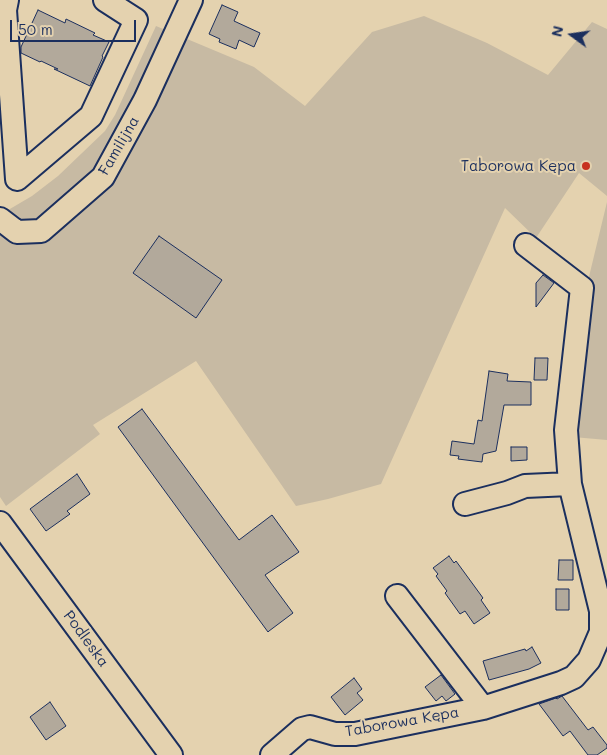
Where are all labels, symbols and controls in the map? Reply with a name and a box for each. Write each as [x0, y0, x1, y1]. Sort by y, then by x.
scale bar [12, 10, 139, 42]
north arrow [547, 10, 597, 60]
text: 50 m [18, 19, 53, 39]
text: N [546, 24, 567, 39]
street label: Familijna [95, 113, 143, 179]
place label: Taborowa Kępa [461, 157, 576, 175]
marker: Taborowa Kępa [580, 160, 592, 172]
street label: Podleska [60, 607, 112, 671]
street label: Taborowa Kępa [344, 703, 460, 741]

